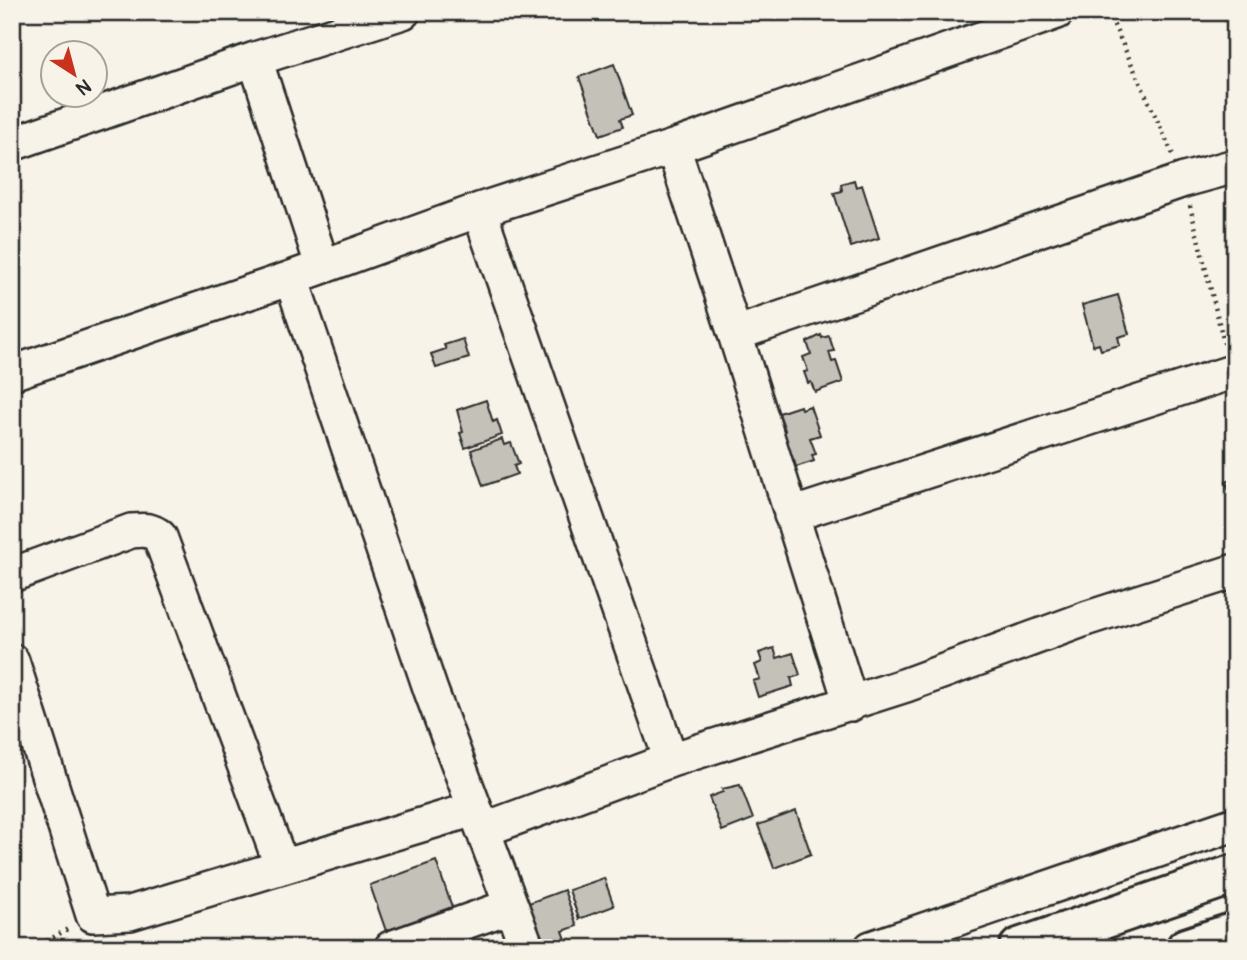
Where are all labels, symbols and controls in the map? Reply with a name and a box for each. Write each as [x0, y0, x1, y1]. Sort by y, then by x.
north arrow [38, 38, 108, 108]
text: N [71, 73, 96, 101]

